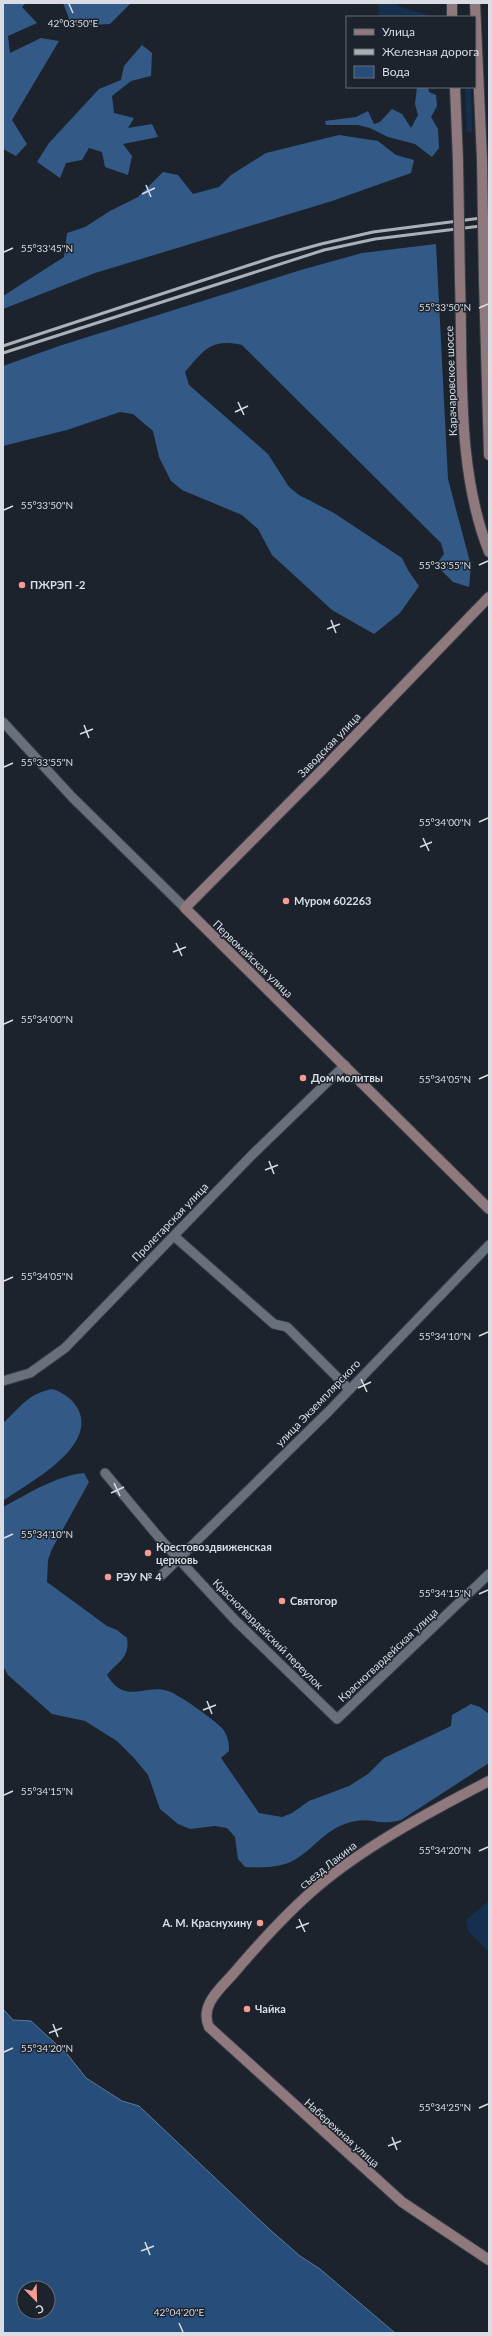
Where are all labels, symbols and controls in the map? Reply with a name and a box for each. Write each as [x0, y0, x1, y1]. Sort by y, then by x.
legend [346, 16, 476, 88]
text: 42°03'50"E [48, 17, 98, 29]
text: Улица [382, 24, 415, 39]
text: Железная дорога [382, 44, 479, 59]
text: Вода [382, 64, 410, 79]
text: 55°33'45"N [21, 242, 73, 254]
text: 55°33'50"N [419, 301, 471, 313]
street label: Карачаровское шоссе [442, 325, 459, 436]
text: 55°33'50"N [21, 499, 73, 511]
text: 55°33'55"N [419, 559, 471, 571]
place label: ПЖРЭП -2 [30, 578, 85, 591]
marker: ПЖРЭП -2 [17, 580, 27, 590]
street label: Заводская улица [295, 710, 363, 780]
text: 55°33'55"N [21, 756, 73, 768]
text: 55°34'00"N [419, 816, 471, 828]
place label: Муром 602263 [294, 894, 371, 907]
marker: Муром 602263 [281, 896, 291, 906]
street label: Первомайская улица [211, 917, 296, 1000]
text: 55°34'00"N [21, 1013, 73, 1025]
place label: Дом молитвы [311, 1071, 383, 1084]
marker: Дом молитвы [298, 1073, 308, 1083]
text: 55°34'05"N [419, 1073, 471, 1085]
street label: Пролетарская улица [129, 1180, 211, 1264]
text: 55°34'05"N [21, 1270, 73, 1282]
text: 55°34'10"N [419, 1330, 471, 1342]
street label: улица Экземплярского [273, 1356, 363, 1449]
text: 55°34'10"N [21, 1528, 73, 1540]
place label: Крестовоздвиженская церковь [156, 1540, 272, 1566]
marker: Крестовоздвиженская церковь [143, 1548, 153, 1558]
place label: РЭУ № 4 [116, 1570, 162, 1583]
marker: РЭУ № 4 [103, 1572, 113, 1582]
street label: Красногвардейский переулок [210, 1576, 326, 1692]
text: 55°34'15"N [419, 1587, 471, 1599]
place label: Святогор [290, 1594, 337, 1607]
marker: Святогор [277, 1596, 287, 1606]
street label: Красногвардейская улица [335, 1605, 440, 1704]
text: 55°34'15"N [21, 1785, 73, 1797]
street label: съезд Лакина [297, 1838, 359, 1891]
text: 55°34'20"N [419, 1844, 471, 1856]
place label: А. М. Краснухину [161, 1916, 252, 1929]
marker: А. М. Краснухину [255, 1918, 265, 1928]
place label: Чайка [255, 2002, 286, 2015]
marker: Чайка [242, 2004, 252, 2014]
text: 55°34'20"N [21, 2042, 73, 2054]
street label: Набережная улица [302, 2096, 383, 2170]
text: 55°34'25"N [419, 2101, 471, 2113]
north arrow [16, 2280, 56, 2320]
text: С [34, 2302, 46, 2317]
text: 42°04'20"E [154, 2306, 204, 2318]

